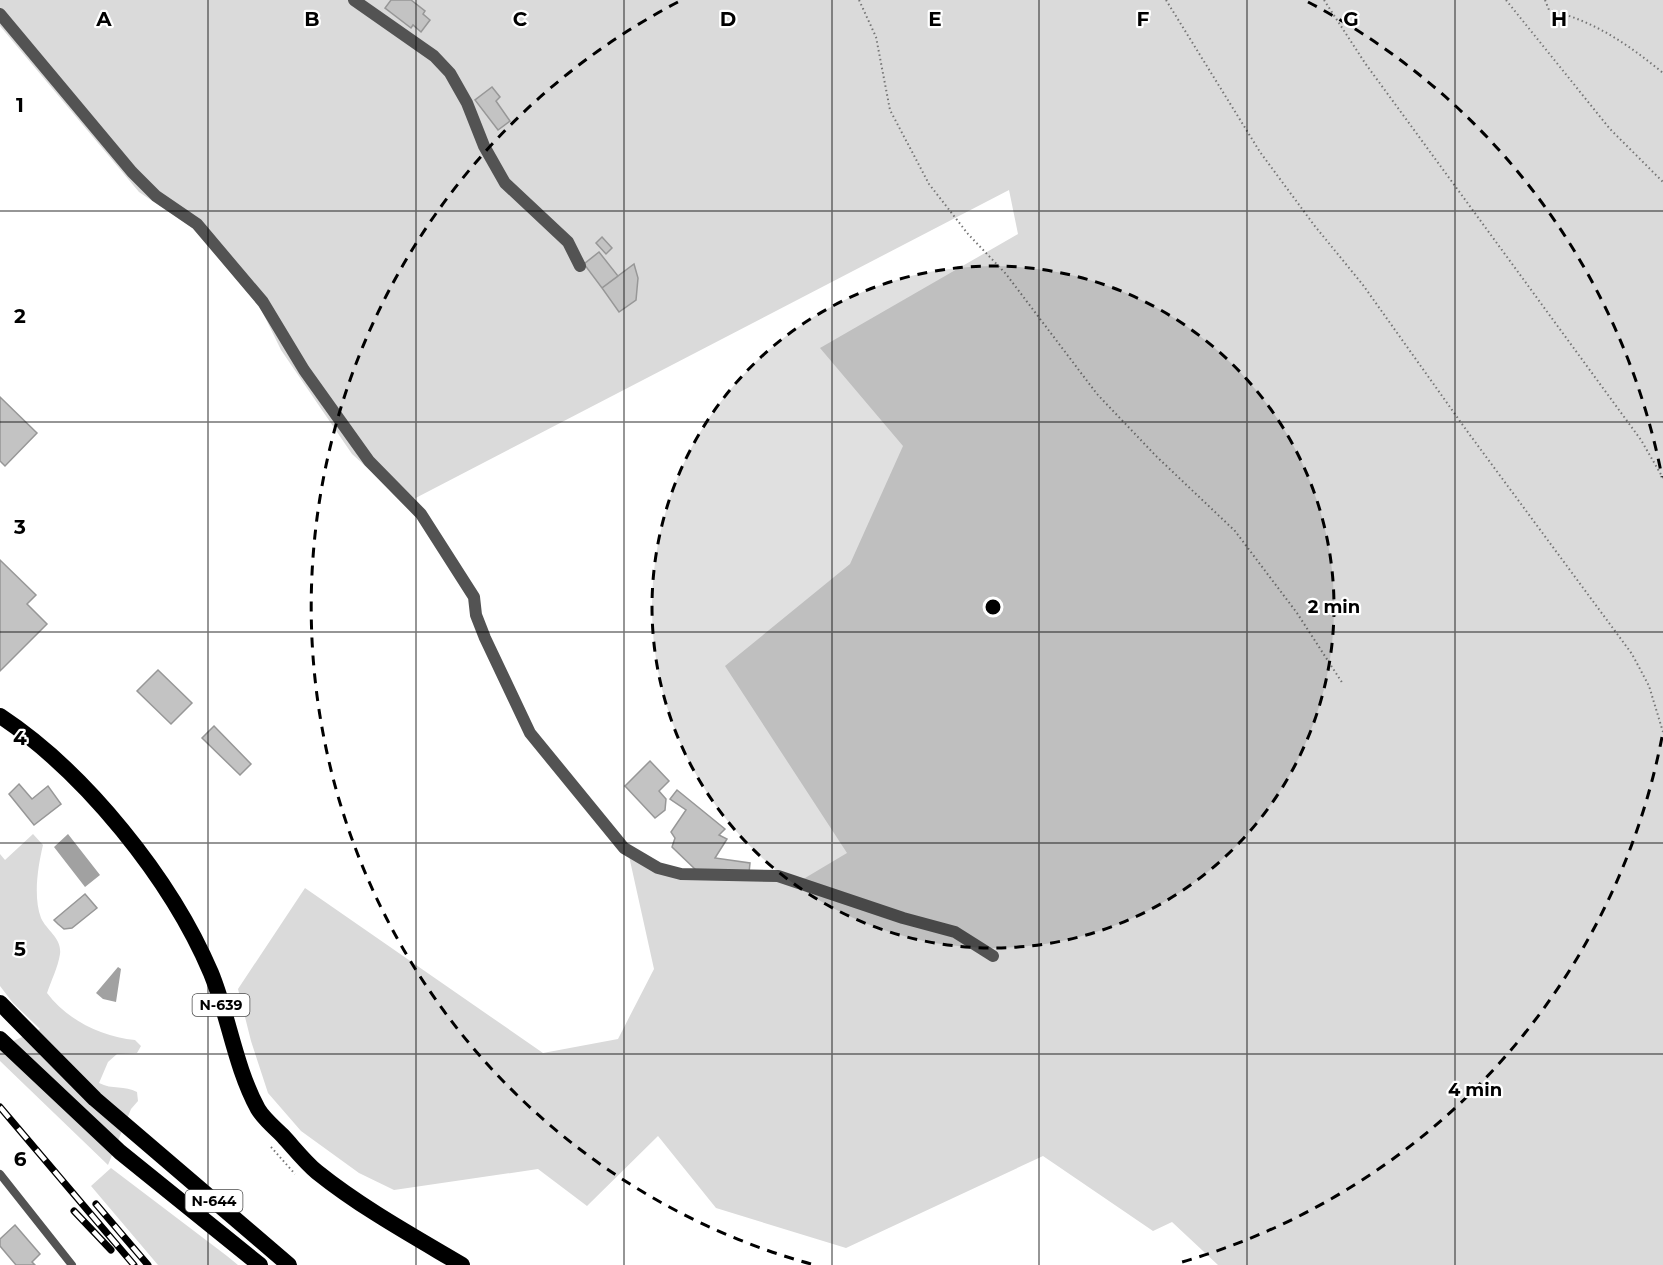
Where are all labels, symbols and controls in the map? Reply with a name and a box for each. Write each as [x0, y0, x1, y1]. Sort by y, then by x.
text: A [95, 7, 112, 31]
text: B [304, 7, 320, 31]
text: C [513, 7, 528, 31]
text: D [720, 7, 736, 31]
text: E [928, 7, 942, 31]
text: F [1137, 7, 1150, 31]
text: G [1343, 7, 1359, 31]
text: H [1551, 7, 1567, 31]
text: 1 [16, 93, 24, 117]
text: 2 [14, 304, 26, 328]
text: 3 [13, 515, 26, 539]
text: 2 min [1308, 596, 1360, 618]
centre of rings [983, 597, 1003, 617]
text: 4 [13, 726, 27, 750]
text: 5 [14, 937, 26, 961]
road number: N-639 [192, 994, 250, 1016]
text: 4 min [1448, 1079, 1502, 1101]
text: 6 [14, 1147, 27, 1171]
road number: N-644 [186, 1190, 242, 1212]

